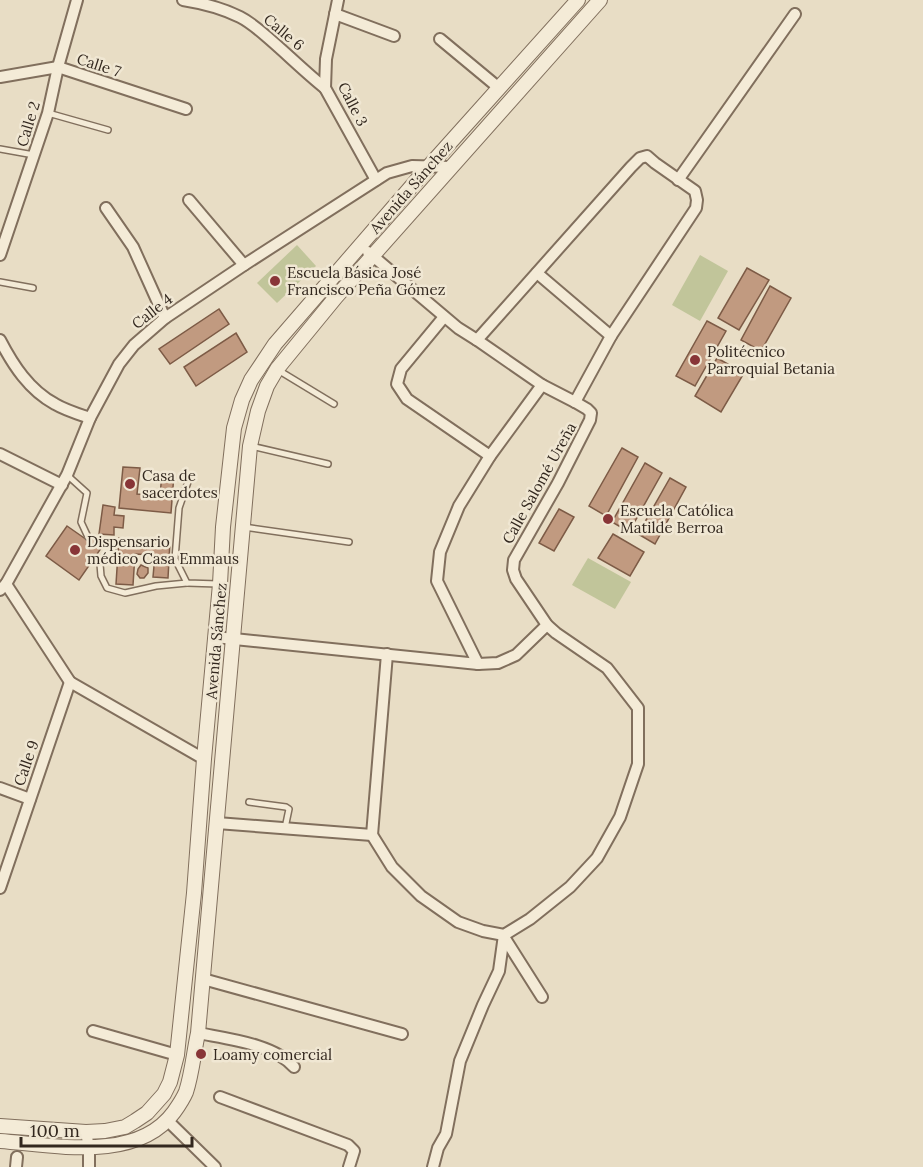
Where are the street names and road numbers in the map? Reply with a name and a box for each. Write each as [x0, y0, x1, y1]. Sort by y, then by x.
street label: Calle 6 [260, 10, 308, 54]
street label: Calle 7 [74, 49, 124, 81]
street label: Calle 3 [334, 79, 372, 129]
street label: Calle 2 [12, 99, 44, 149]
street label: Avenida Sánchez [365, 137, 456, 238]
street label: Calle 4 [128, 289, 176, 333]
street label: Calle Salomé Ureña [498, 419, 580, 547]
street label: Avenida Sánchez [201, 582, 231, 701]
street label: Calle 9 [9, 738, 43, 788]

